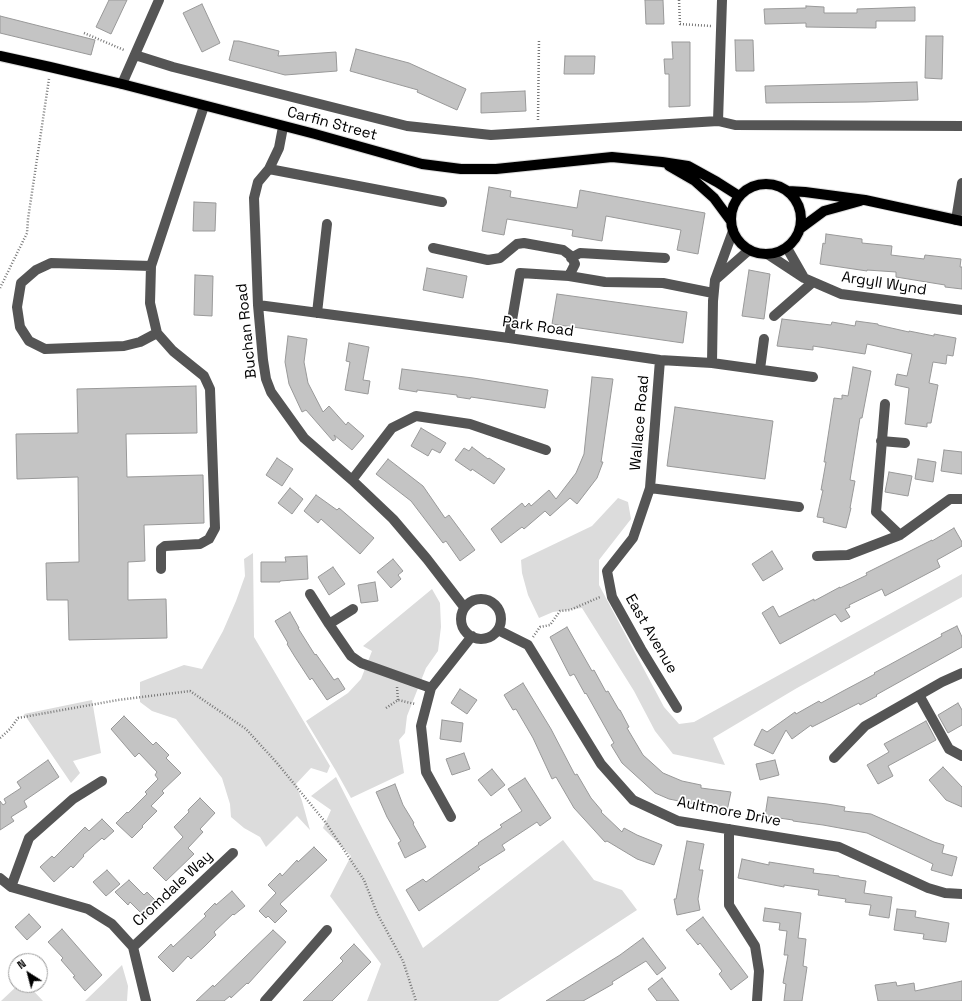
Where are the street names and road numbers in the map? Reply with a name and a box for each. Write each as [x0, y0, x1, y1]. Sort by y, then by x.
street label: Carfin Street [285, 103, 379, 145]
street label: Argyll Wynd [840, 268, 928, 300]
street label: Buchan Road [233, 282, 261, 380]
street label: Park Road [501, 313, 575, 341]
street label: Wallace Road [627, 374, 653, 472]
street label: East Avenue [621, 591, 681, 677]
street label: Aultmore Drive [676, 793, 782, 831]
street label: Cromdale Way [129, 847, 217, 931]

